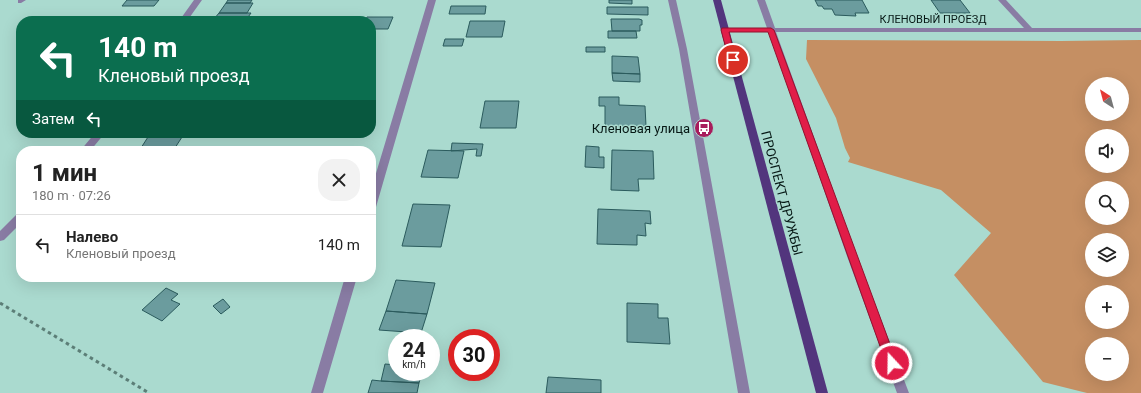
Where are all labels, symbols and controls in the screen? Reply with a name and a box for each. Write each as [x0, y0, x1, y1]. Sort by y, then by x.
street label: КЛЕНОВЫЙ ПРОЕЗД [880, 13, 986, 26]
text: 140 m [98, 31, 177, 64]
icon: left [32, 32, 84, 84]
pin [716, 43, 750, 77]
icon: arrive [722, 49, 744, 71]
text: Кленовый проезд [98, 65, 250, 86]
north arrow [1085, 77, 1129, 121]
map controls [1085, 77, 1129, 381]
icon: left [83, 108, 105, 130]
text: Затем [32, 110, 75, 128]
bus stop icon: Кленовая улица [693, 117, 715, 139]
place label: Кленовая улица [592, 121, 690, 136]
street label: ПРОСПЕКТ ДРУЖБЫ [758, 129, 806, 257]
button: sound [1085, 129, 1129, 173]
text: 1 мин [32, 159, 97, 187]
button: close [318, 159, 360, 201]
button: search [1085, 181, 1129, 225]
text: 180 m · 07:26 [32, 188, 111, 203]
text: Налево [66, 228, 118, 246]
button: layers [1085, 233, 1129, 277]
icon: left [32, 234, 54, 256]
text: 140 m [318, 236, 360, 254]
text: Кленовый проезд [66, 246, 175, 261]
button: + [1085, 285, 1129, 329]
speed limit sign: 30 [448, 329, 500, 381]
button: − [1085, 337, 1129, 381]
text: 24 [403, 338, 425, 362]
position arrow [871, 342, 913, 384]
text: km/h [402, 359, 426, 370]

